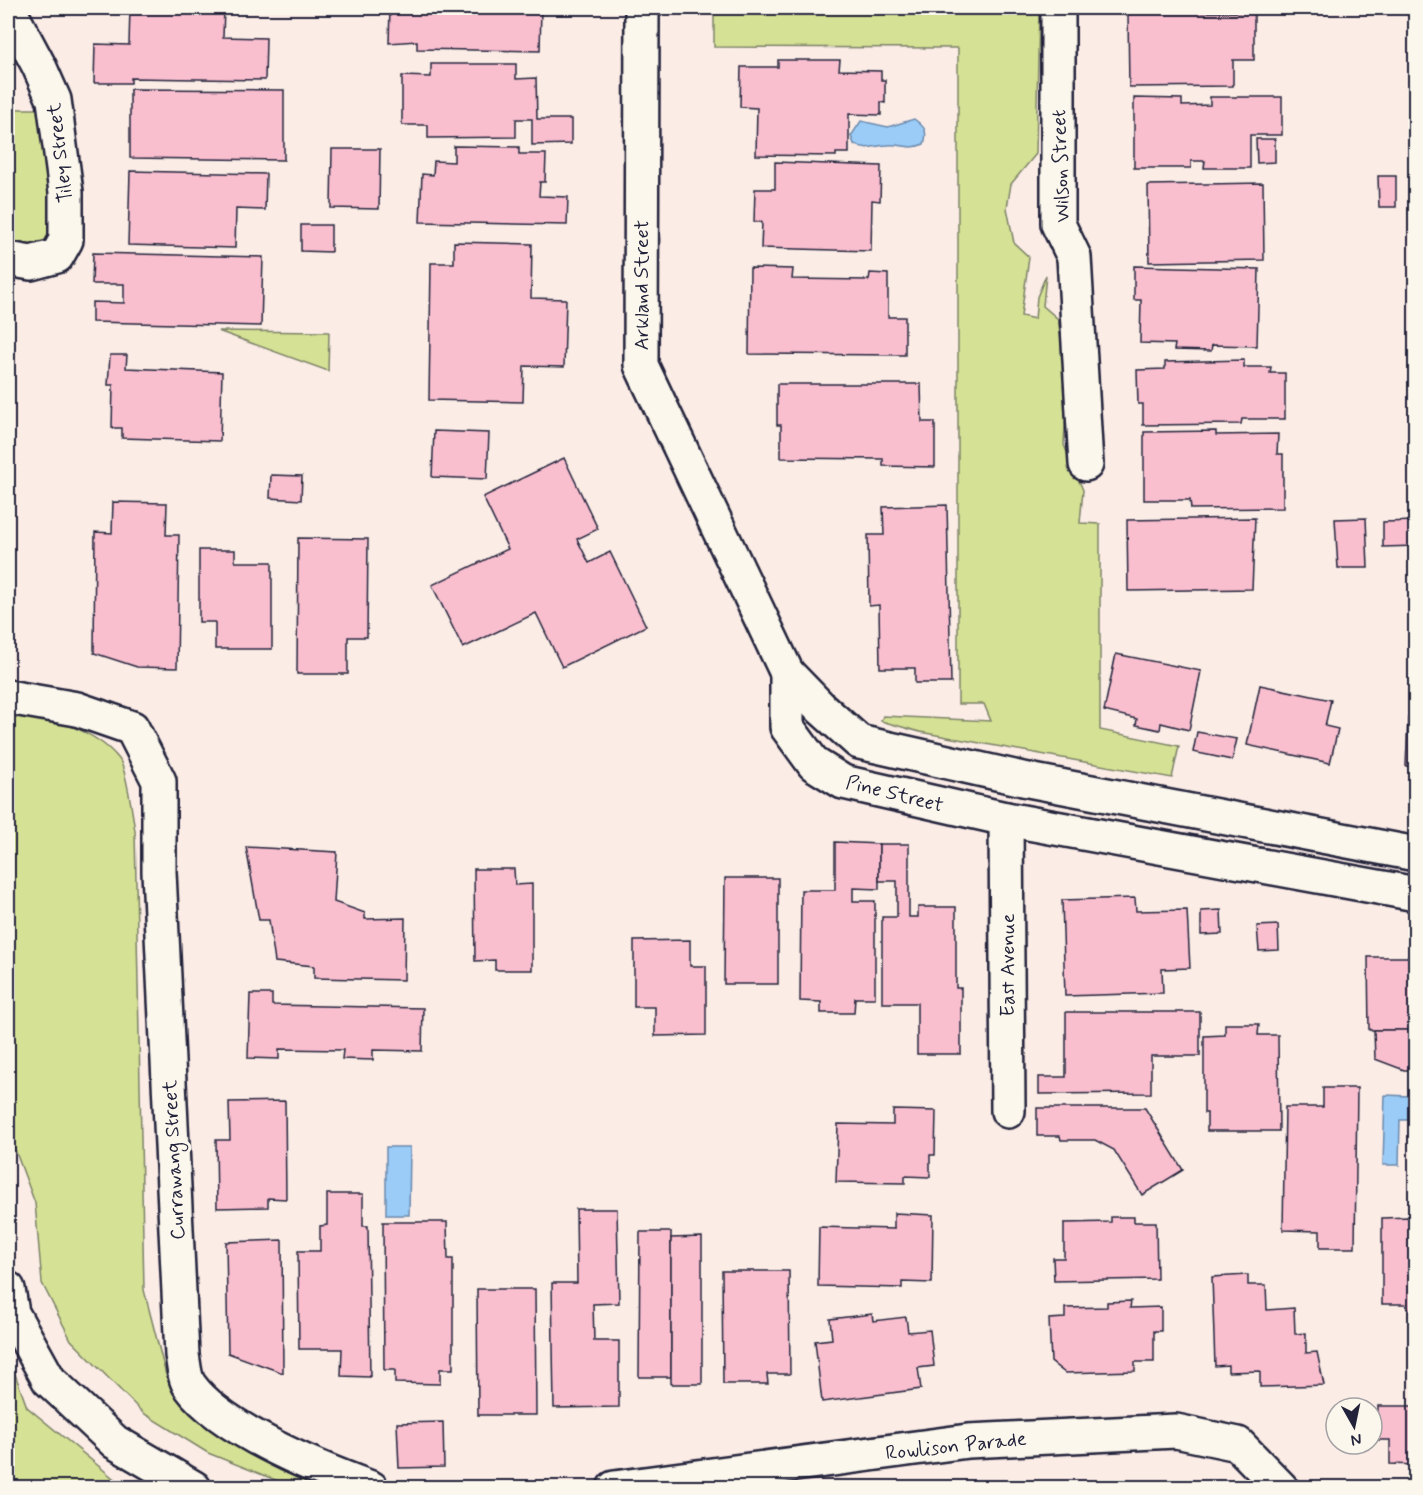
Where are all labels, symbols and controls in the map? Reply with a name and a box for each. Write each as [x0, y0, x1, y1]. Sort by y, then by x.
street label: Tiley Street [41, 101, 80, 204]
street label: Wilson Street [1046, 109, 1077, 223]
street label: Arkland Street [629, 220, 656, 350]
street label: Pine Street [843, 769, 946, 820]
street label: East Avenue [995, 913, 1022, 1017]
street label: Currawang Street [157, 1079, 193, 1241]
north arrow [1324, 1396, 1384, 1456]
street label: Rowlison Parade [884, 1426, 1028, 1467]
text: N [1349, 1428, 1363, 1451]

